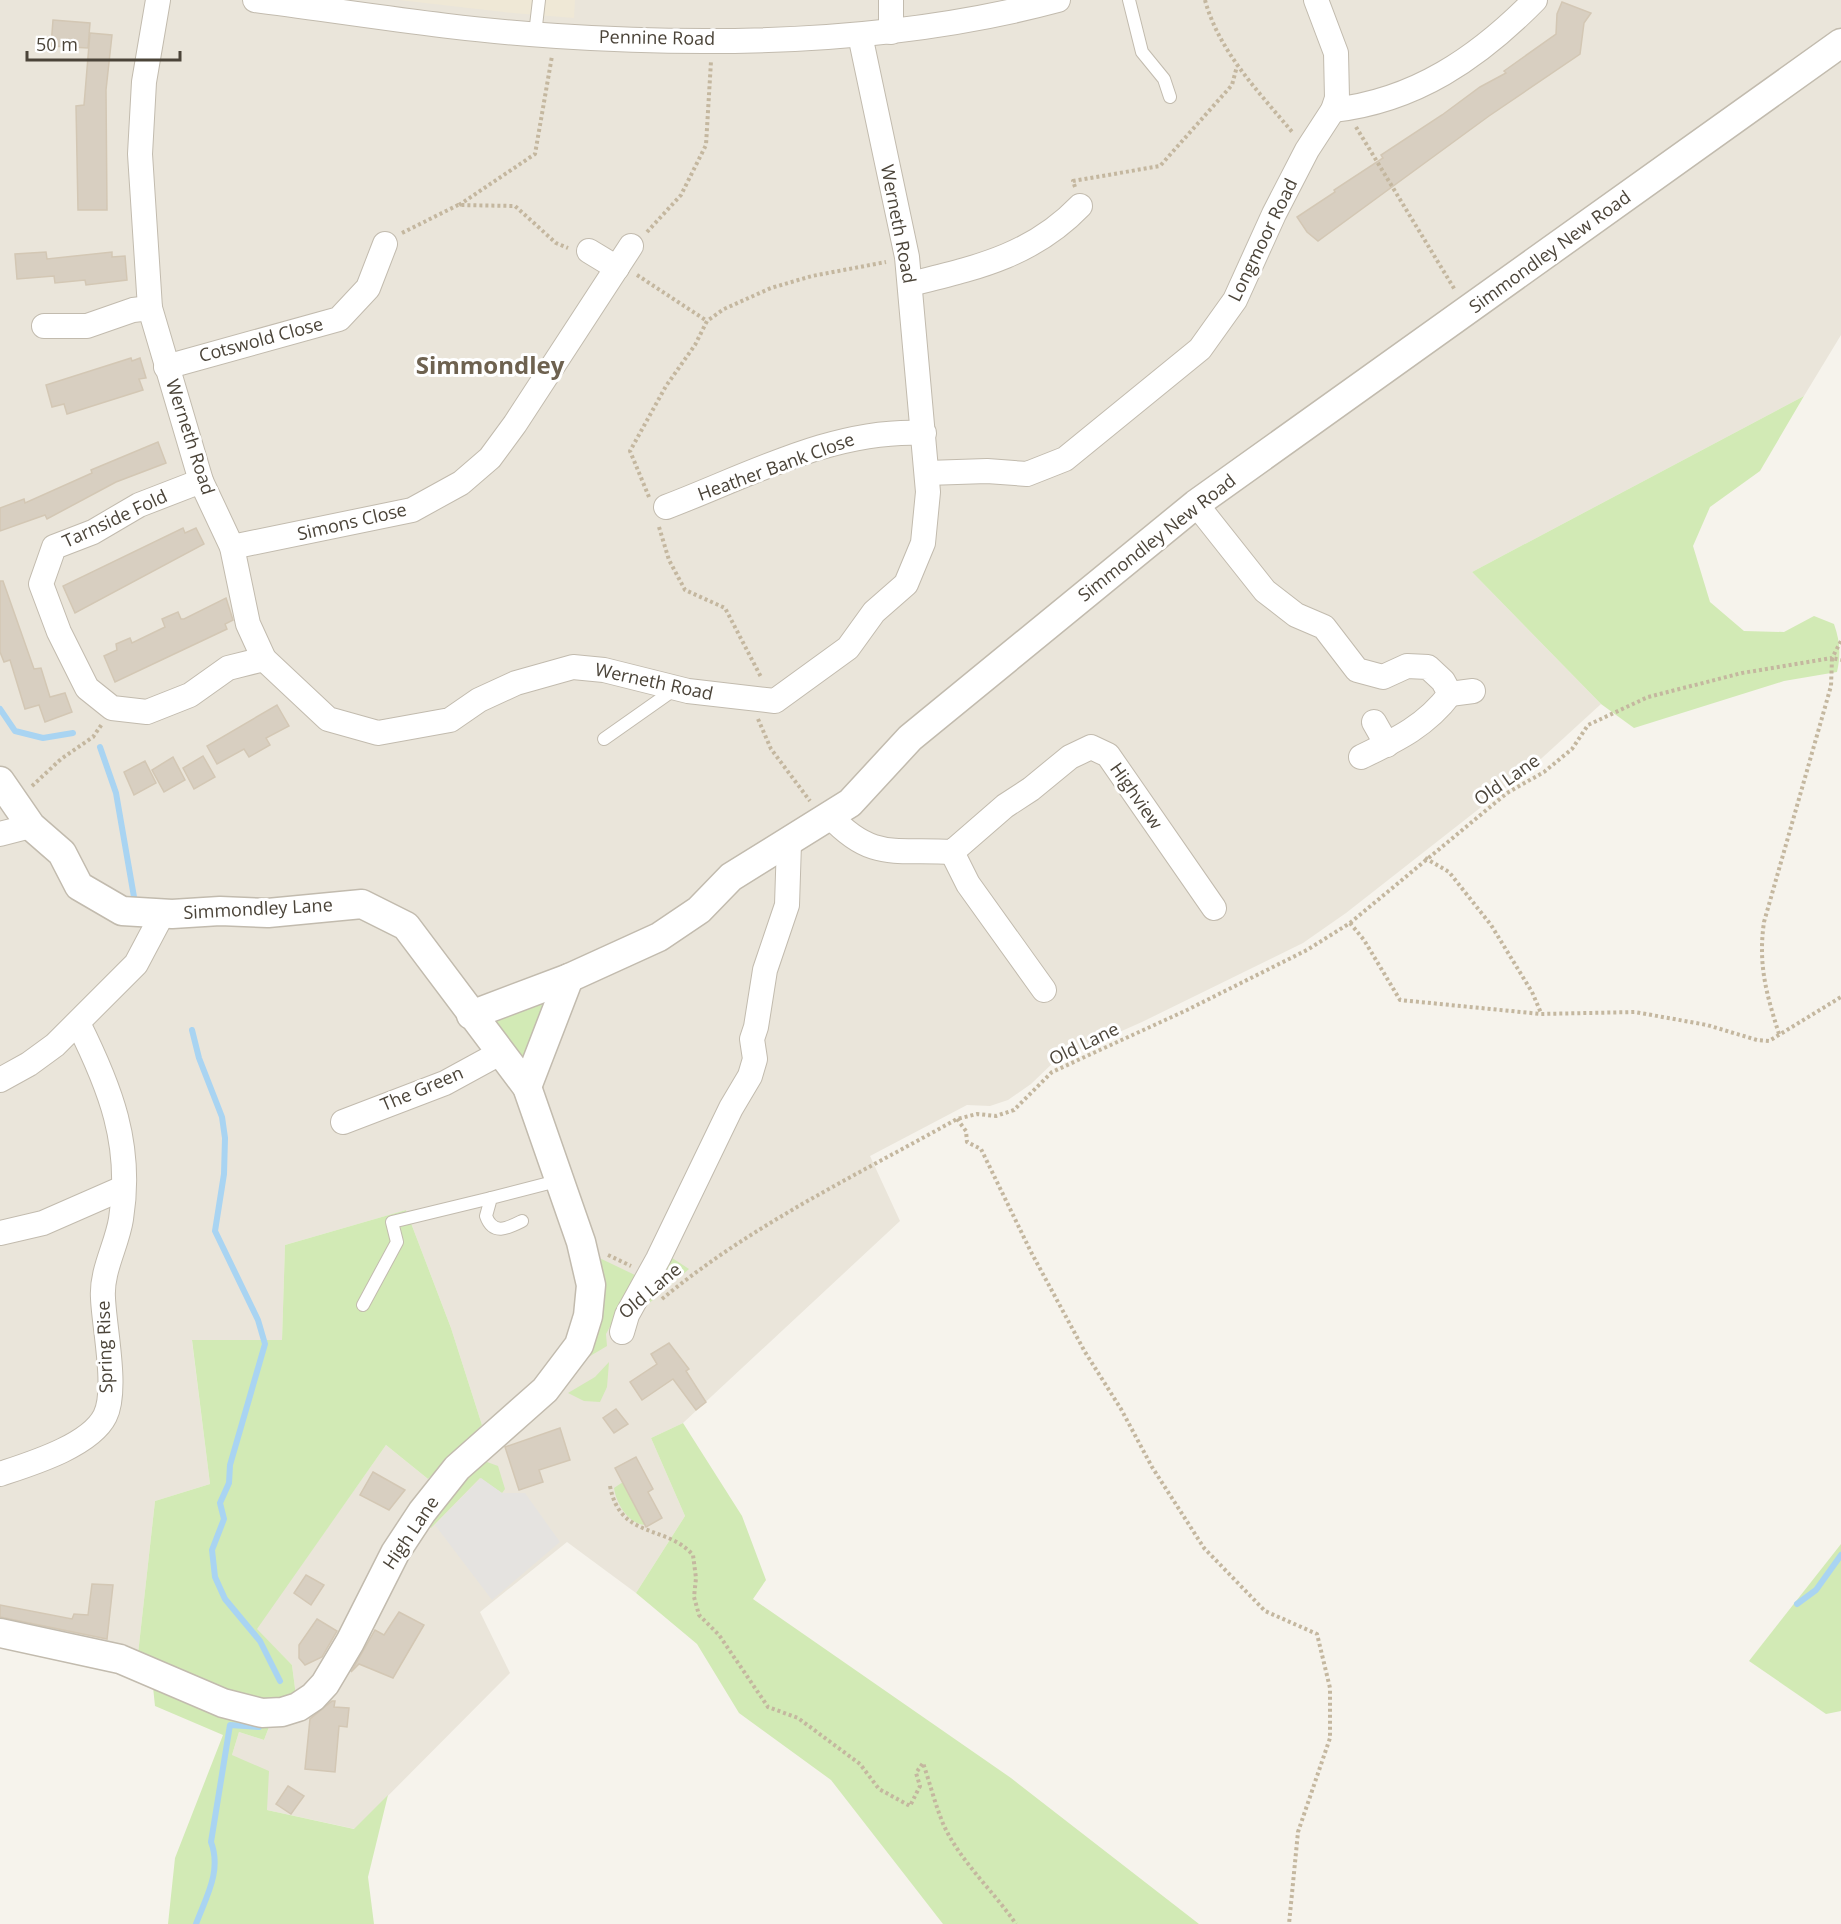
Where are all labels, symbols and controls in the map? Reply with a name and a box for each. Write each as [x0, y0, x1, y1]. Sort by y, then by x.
scale bar [27, 24, 180, 62]
street label: Pennine Road [599, 24, 715, 50]
text: 50 m [36, 32, 78, 56]
street label: Werneth Road [876, 162, 922, 285]
street label: Longmoor Road [1222, 174, 1302, 305]
street label: Simmondley New Road [1464, 184, 1635, 318]
street label: Cotswold Close [196, 311, 325, 367]
district label: Simmondley [416, 348, 565, 381]
street label: Werneth Road [161, 376, 221, 498]
street label: Heather Bank Close [694, 427, 857, 506]
street label: Simmondley New Road [1072, 468, 1240, 606]
street label: Tarnside Fold [58, 483, 171, 553]
street label: Simons Close [295, 497, 409, 545]
street label: Werneth Road [593, 657, 716, 705]
street label: Old Lane [1469, 748, 1544, 810]
street label: Highview [1105, 757, 1169, 834]
street label: Simmondley Lane [183, 892, 333, 924]
street label: Old Lane [1045, 1016, 1122, 1070]
street label: The Green [377, 1060, 467, 1116]
street label: Old Lane [613, 1257, 686, 1323]
street label: Spring Rise [90, 1300, 118, 1394]
street label: High Lane [377, 1491, 444, 1574]

